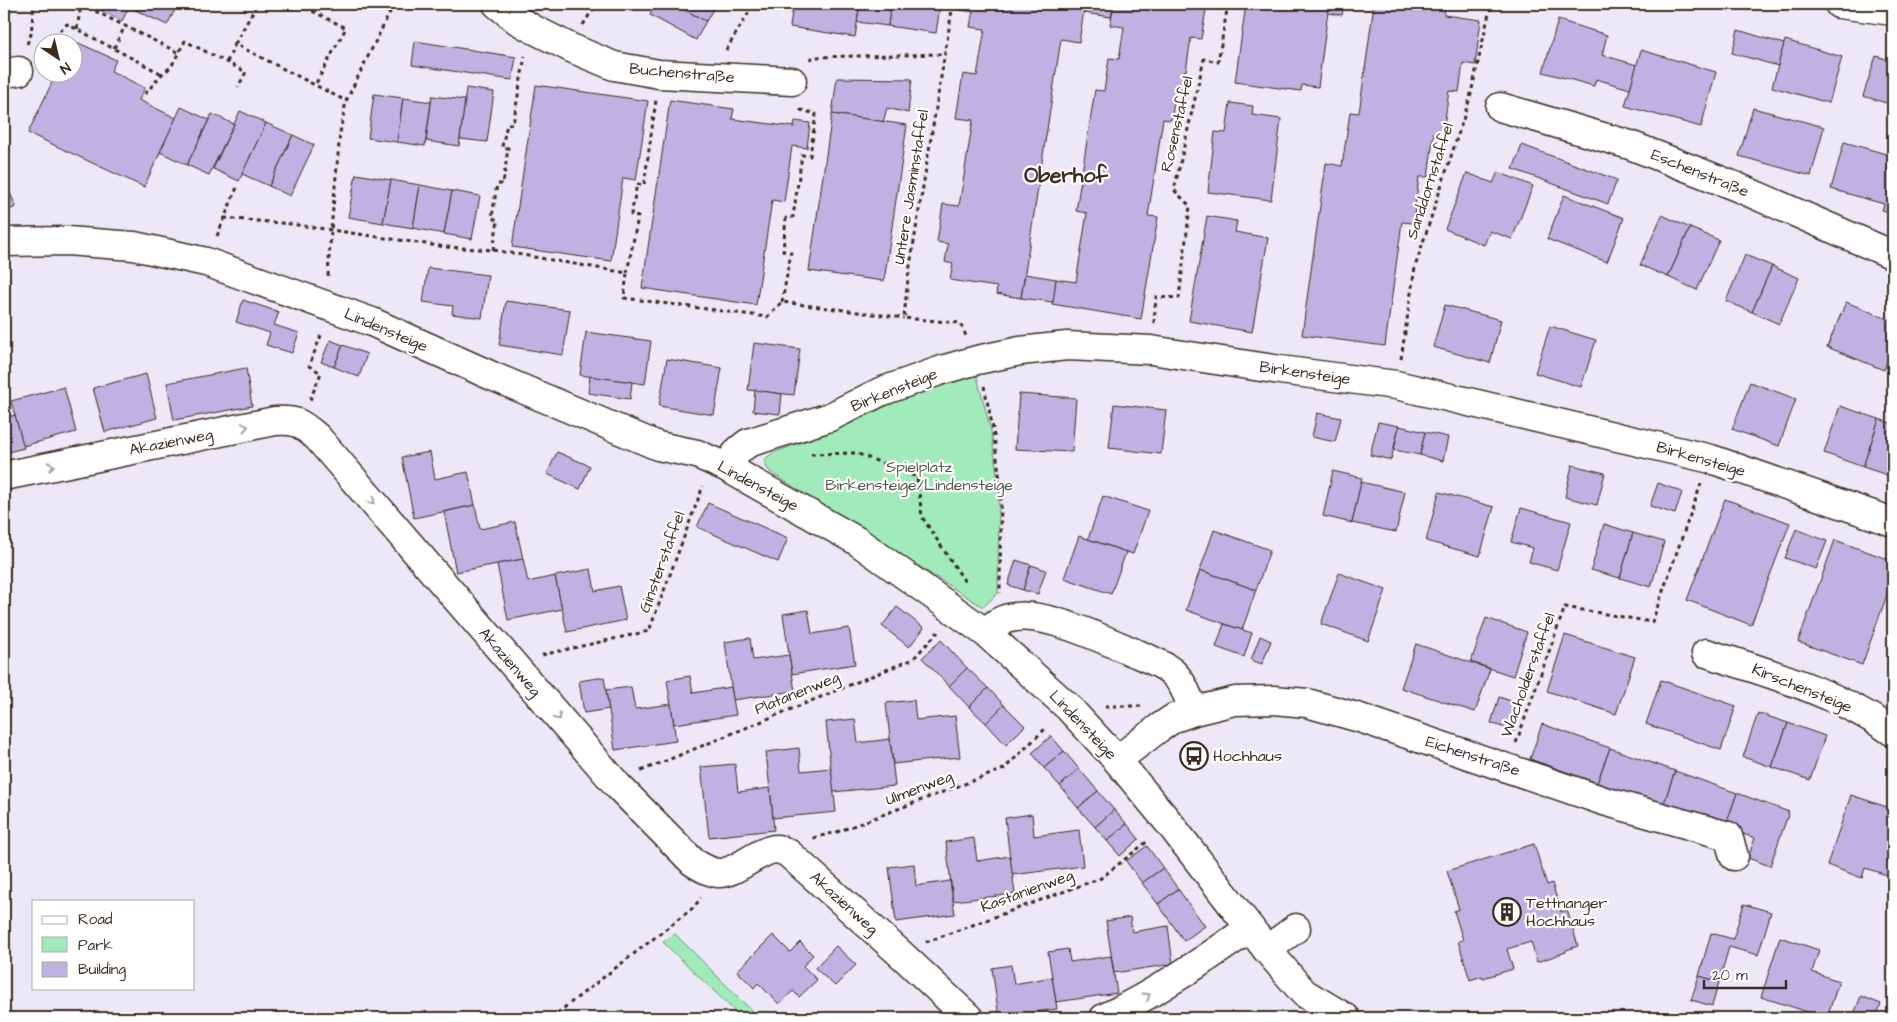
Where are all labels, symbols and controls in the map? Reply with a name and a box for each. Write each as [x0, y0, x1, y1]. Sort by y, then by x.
north arrow [32, 32, 82, 82]
text: N [55, 57, 74, 79]
street label: Buchenstraße [628, 57, 736, 89]
street label: Rosenstaffel [1155, 74, 1199, 174]
street label: Untere Jasminstaffel [888, 108, 934, 266]
street label: Sanddornstaffel [1401, 120, 1459, 242]
street label: Eschenstraße [1648, 143, 1753, 203]
district label: Oberhof [1024, 161, 1108, 190]
street label: Lindensteige [340, 303, 432, 359]
street label: Birkensteige [1258, 356, 1352, 391]
street label: Birkensteige [847, 363, 941, 418]
one-way arrow [241, 422, 249, 433]
street label: Akazienweg [127, 423, 215, 462]
street label: Birkensteige [1654, 436, 1748, 483]
street label: Lindensteige [713, 455, 803, 518]
park label: Spielplatz Birkensteige/Lindensteige [825, 456, 1013, 497]
one-way arrow [47, 461, 56, 472]
one-way arrow [366, 496, 375, 505]
street label: Ginsterstaffel [633, 508, 691, 616]
street label: Wacholderstaffel [1495, 610, 1561, 740]
street label: Akazienweg [473, 623, 546, 702]
street label: Kirschensteige [1748, 658, 1856, 719]
street label: Platanenweg [751, 666, 843, 721]
street label: Lindensteige [1044, 685, 1122, 766]
one-way arrow [552, 712, 561, 721]
street label: Eichenstraße [1423, 730, 1523, 782]
bus stop icon: Hochhaus [1179, 741, 1209, 771]
place label: Hochhaus [1213, 745, 1282, 767]
street label: Ulmenweg [882, 765, 956, 812]
street label: Kastanienweg [977, 864, 1077, 919]
street label: Akazienweg [804, 866, 883, 940]
place label: Tettnanger Hochhaus [1526, 892, 1608, 932]
building icon: Tettnanger Hochhaus [1492, 897, 1522, 927]
legend [32, 900, 195, 990]
text: Road [78, 909, 113, 930]
text: Park [78, 935, 113, 956]
scale bar [1704, 957, 1787, 989]
text: Building [78, 959, 126, 981]
text: 20 m [1712, 965, 1748, 986]
one-way arrow [1142, 993, 1151, 1002]

